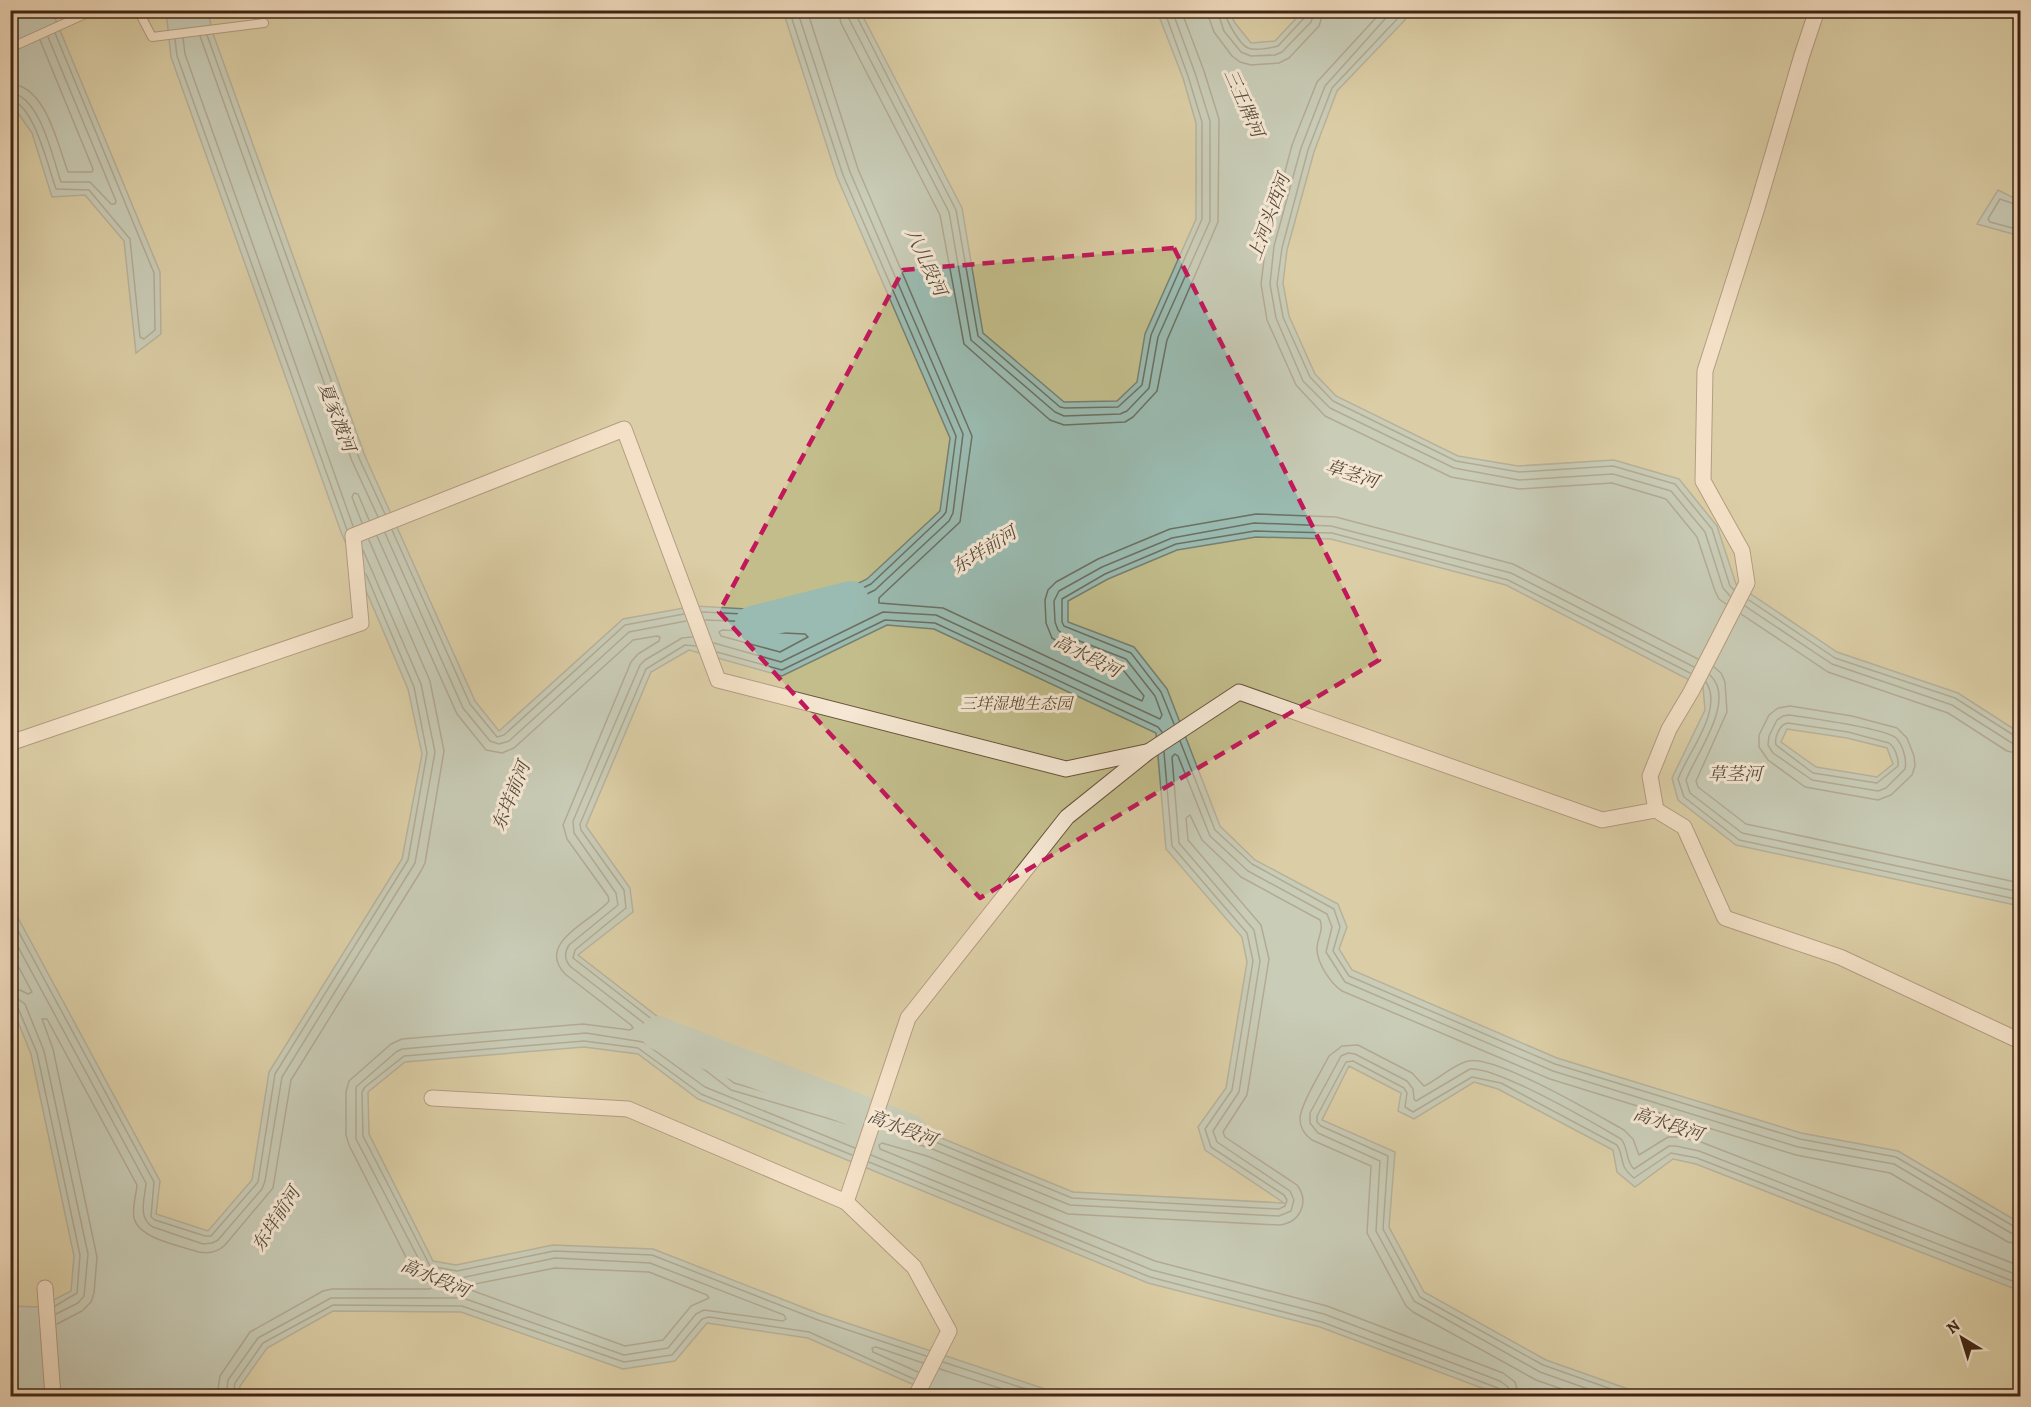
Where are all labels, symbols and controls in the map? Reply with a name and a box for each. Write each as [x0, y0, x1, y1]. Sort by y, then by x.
water label: 三王牌河 [1218, 65, 1271, 144]
water label: 上河头西河 [1242, 168, 1297, 263]
water label: 八儿段河 [900, 224, 953, 302]
water label: 夏家渡河 [313, 379, 362, 458]
water label: 草茎河 [1323, 454, 1384, 495]
water label: 东垟前河 [947, 519, 1023, 579]
water label: 高水段河 [1049, 629, 1127, 684]
park label: 三垟湿地生态园 [960, 693, 1075, 715]
water label: 东垟前河 [486, 755, 537, 834]
water label: 草茎河 [1708, 762, 1765, 786]
water label: 高水段河 [1630, 1101, 1709, 1147]
water label: 高水段河 [864, 1104, 943, 1153]
water label: 东垟前河 [246, 1180, 307, 1256]
water label: 高水段河 [397, 1253, 476, 1304]
north arrow [1932, 1308, 1992, 1368]
text: N [1942, 1314, 1965, 1339]

